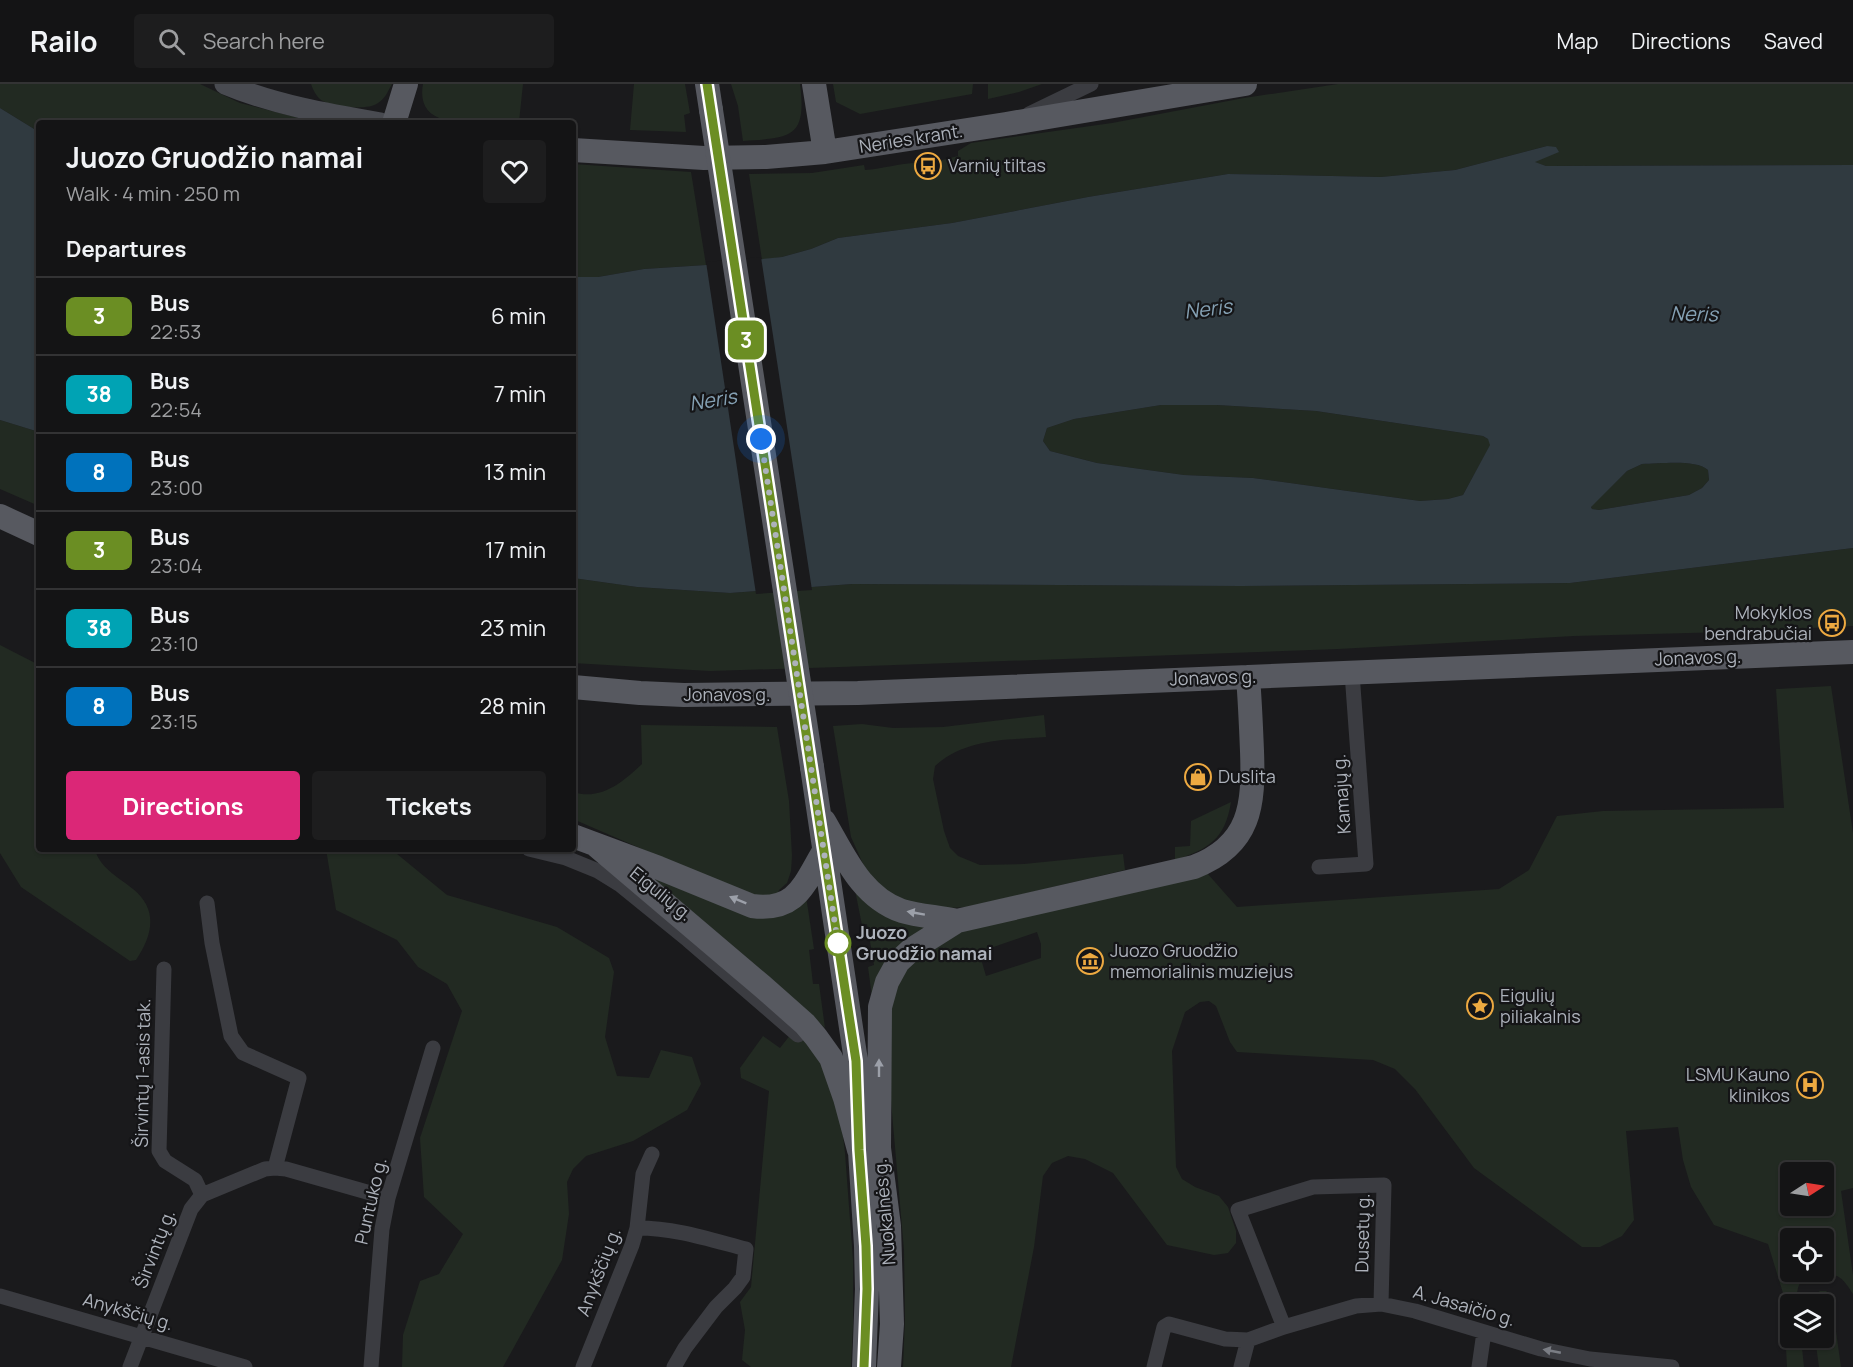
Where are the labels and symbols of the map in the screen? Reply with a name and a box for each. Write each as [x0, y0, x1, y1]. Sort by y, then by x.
street label: Neries krant. [857, 118, 964, 158]
bus stop icon: Varnių tiltas [913, 151, 943, 181]
place label: Varnių tiltas [948, 153, 1046, 177]
water label: Neris [1183, 292, 1235, 325]
water label: Neris [1670, 300, 1720, 327]
line badge: 3 [726, 320, 765, 360]
water label: Neris [687, 382, 740, 417]
your location [746, 424, 776, 454]
place label: Mokyklos bendrabučiai [1704, 600, 1812, 645]
bus stop icon: Mokyklos bendrabučiai [1817, 608, 1847, 638]
street label: Jonavos g. [1654, 643, 1742, 671]
street label: Jonavos g. [1169, 663, 1257, 691]
street label: Jonavos g. [684, 682, 770, 706]
street label: Kamajų g. [1326, 753, 1356, 835]
shop icon: Duslita [1183, 762, 1213, 792]
place label: Duslita [1218, 764, 1276, 788]
street label: Eigulių g. [625, 861, 698, 926]
one-way arrow [729, 895, 747, 904]
one-way arrow [906, 908, 925, 917]
place label: Juozo Gruodžio namai [856, 920, 992, 965]
marker: Juozo Gruodžio namai [825, 930, 851, 956]
place label: Juozo Gruodžio memorialinis muziejus [1110, 938, 1293, 983]
museum icon: Juozo Gruodžio memorialinis muziejus [1075, 946, 1105, 976]
place label: Eigulių piliakalnis [1500, 983, 1581, 1028]
place icon: Eigulių piliakalnis [1465, 991, 1495, 1021]
street label: Širvintų 1-asis tak. [129, 998, 155, 1148]
one-way arrow [874, 1059, 884, 1078]
place label: LSMU Kauno klinikos [1686, 1062, 1790, 1107]
hospital icon: LSMU Kauno klinikos [1795, 1070, 1825, 1100]
street label: Puntuko g. [348, 1155, 392, 1247]
street label: Nuokalnės g. [867, 1158, 901, 1266]
north arrow [1780, 1162, 1834, 1216]
street label: Dusetų g. [1349, 1193, 1375, 1273]
street label: Širvintų g. [128, 1206, 180, 1291]
street label: Anykščių g. [570, 1224, 626, 1319]
street label: A. Jasaičio g. [1411, 1279, 1518, 1331]
street label: Anykščių g. [80, 1287, 176, 1335]
one-way arrow [1542, 1346, 1561, 1355]

